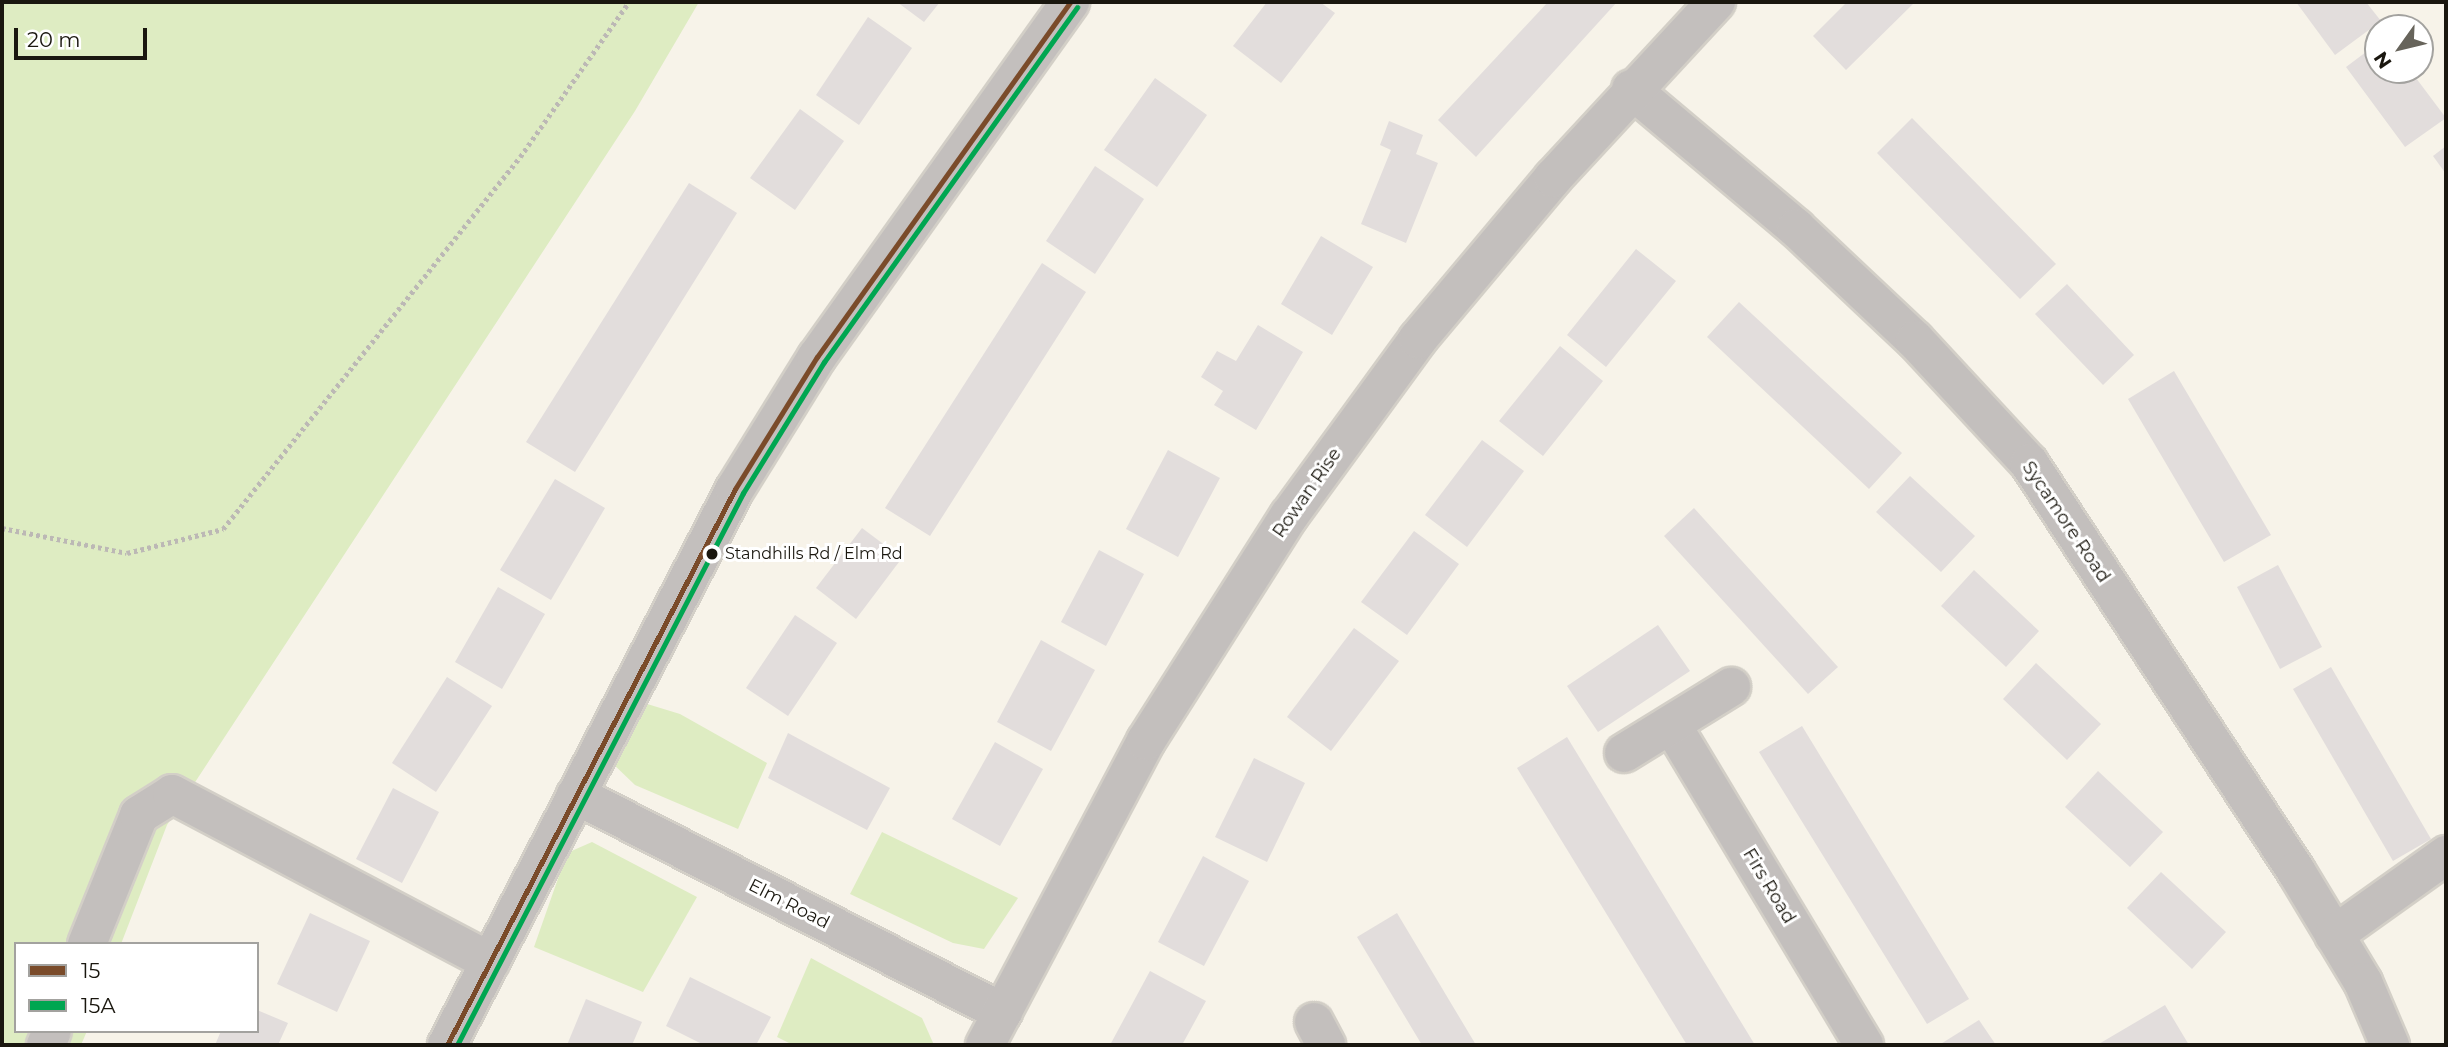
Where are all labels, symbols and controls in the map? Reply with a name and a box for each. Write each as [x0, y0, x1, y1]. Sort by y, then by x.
scale bar [18, 14, 150, 58]
north arrow [2364, 14, 2434, 84]
text: 20 m [27, 27, 81, 52]
text: N [2369, 47, 2397, 73]
street label: Rowan Rise [1268, 444, 1346, 542]
street label: Sycamore Road [2018, 457, 2114, 587]
place label: Standhills Rd / Elm Rd [725, 544, 903, 564]
marker: Standhills Rd / Elm Rd [705, 547, 719, 561]
street label: Firs Road [1738, 844, 1800, 928]
street label: Elm Road [745, 874, 833, 934]
legend [14, 942, 259, 1033]
text: 15 [81, 958, 100, 983]
text: 15A [81, 993, 116, 1018]

